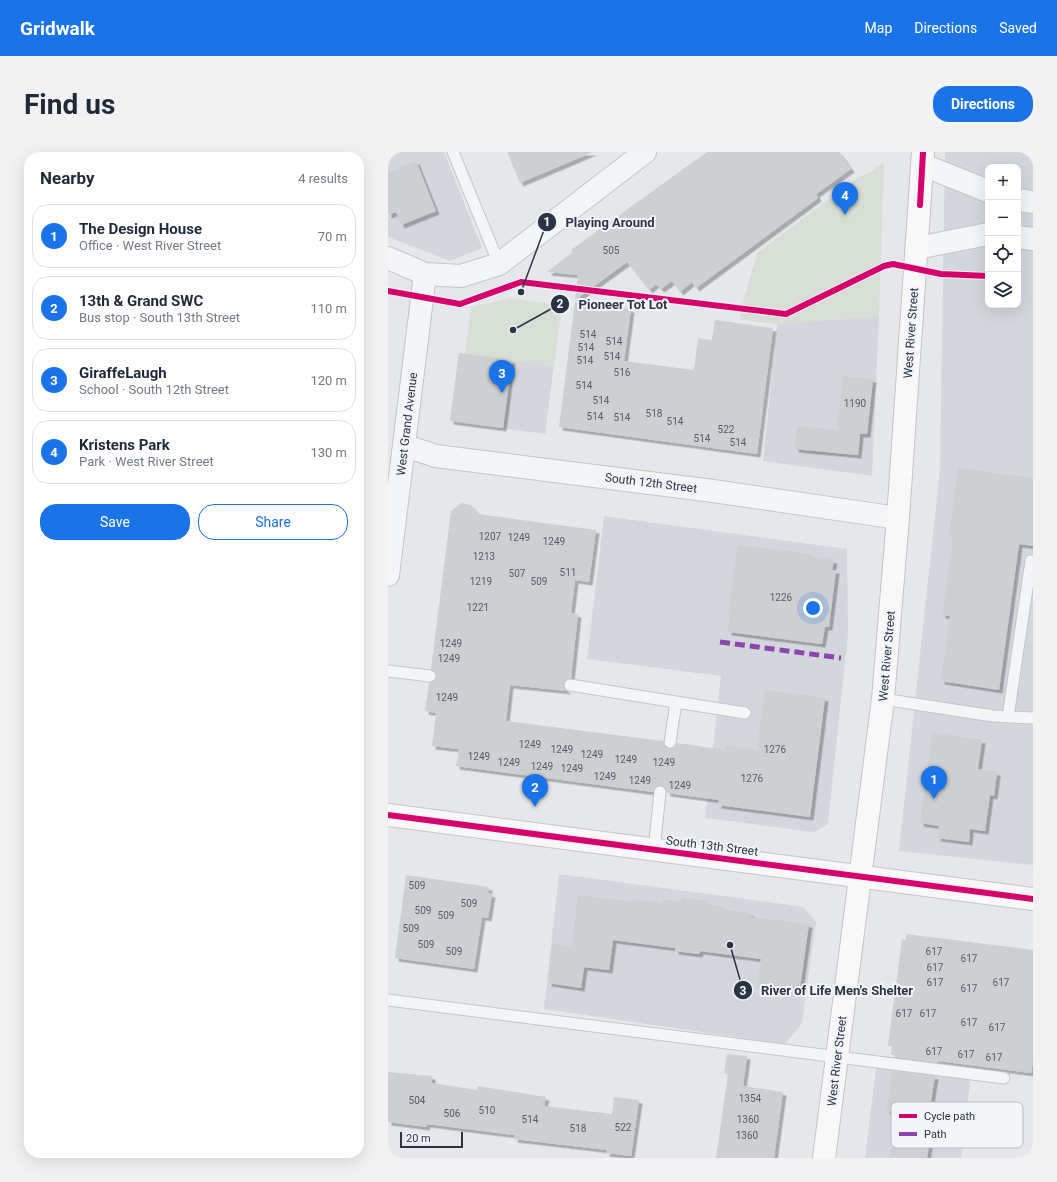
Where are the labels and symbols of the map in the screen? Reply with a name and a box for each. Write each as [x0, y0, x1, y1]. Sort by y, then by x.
pin: 4 [832, 182, 858, 215]
callout: Playing Around [537, 210, 662, 235]
text: 1 [544, 215, 550, 229]
text: Playing Around [565, 215, 655, 230]
house number: 505 [603, 245, 620, 256]
street label: West River Street [901, 287, 921, 379]
callout: Pioneer Tot Lot [550, 292, 675, 317]
text: 2 [557, 297, 564, 311]
text: Pioneer Tot Lot [579, 297, 668, 312]
house number: 514 [580, 329, 597, 340]
house number: 514 [606, 336, 623, 347]
house number: 514 [578, 342, 595, 353]
house number: 514 [604, 351, 621, 362]
house number: 514 [577, 355, 594, 366]
pin: 3 [489, 360, 515, 393]
house number: 516 [614, 367, 631, 378]
street label: West Grand Avenue [394, 371, 420, 477]
house number: 514 [576, 380, 593, 391]
house number: 514 [593, 395, 610, 406]
house number: 1190 [844, 398, 867, 409]
house number: 518 [646, 408, 663, 419]
house number: 514 [587, 411, 604, 422]
house number: 514 [614, 412, 631, 423]
house number: 514 [667, 416, 684, 427]
house number: 522 [718, 424, 735, 435]
house number: 514 [694, 433, 711, 444]
house number: 514 [730, 437, 747, 448]
street label: South 12th Street [604, 470, 698, 496]
house number: 1207 [479, 531, 502, 542]
house number: 1249 [508, 532, 530, 543]
house number: 1249 [543, 536, 565, 547]
house number: 1213 [473, 551, 495, 562]
house number: 511 [560, 567, 576, 578]
house number: 507 [509, 568, 526, 579]
house number: 1219 [470, 576, 492, 587]
house number: 509 [531, 576, 547, 587]
house number: 1226 [770, 592, 793, 603]
your location [803, 598, 823, 618]
house number: 1221 [467, 602, 489, 613]
street label: West River Street [876, 610, 898, 702]
house number: 1249 [440, 638, 462, 649]
house number: 1249 [438, 653, 460, 664]
house number: 1249 [436, 692, 458, 703]
house number: 1249 [519, 739, 541, 750]
house number: 1249 [551, 744, 573, 755]
house number: 1276 [764, 744, 787, 755]
house number: 1249 [581, 749, 603, 760]
house number: 1249 [468, 751, 490, 762]
house number: 1249 [615, 754, 637, 765]
house number: 1249 [498, 757, 520, 768]
house number: 1249 [653, 757, 675, 768]
house number: 1249 [531, 761, 553, 772]
house number: 1249 [561, 763, 583, 774]
pin: 1 [921, 766, 947, 799]
house number: 1249 [594, 771, 616, 782]
house number: 1276 [741, 773, 764, 784]
pin: 2 [522, 774, 548, 807]
house number: 1249 [629, 775, 651, 786]
house number: 1249 [669, 780, 691, 791]
street label: South 13th Street [665, 833, 759, 859]
house number: 509 [409, 880, 425, 891]
house number: 509 [461, 898, 477, 909]
house number: 509 [415, 905, 431, 916]
house number: 509 [438, 910, 454, 921]
house number: 509 [403, 923, 419, 934]
house number: 509 [418, 939, 434, 950]
house number: 509 [446, 946, 462, 957]
house number: 617 [926, 946, 943, 957]
house number: 617 [961, 953, 978, 964]
house number: 617 [927, 962, 944, 973]
house number: 617 [927, 977, 944, 988]
house number: 617 [993, 977, 1010, 988]
callout: River of Life Men's Shelter [733, 978, 922, 1003]
text: River of Life Men's Shelter [761, 983, 913, 998]
house number: 617 [961, 983, 978, 994]
text: 3 [740, 984, 747, 998]
house number: 617 [896, 1008, 913, 1019]
house number: 617 [920, 1008, 937, 1019]
street label: West River Street [825, 1015, 850, 1107]
house number: 617 [961, 1017, 978, 1028]
house number: 617 [989, 1022, 1006, 1033]
house number: 617 [926, 1046, 943, 1057]
house number: 617 [958, 1049, 975, 1060]
house number: 617 [986, 1052, 1003, 1063]
house number: 1354 [739, 1093, 762, 1104]
house number: 504 [409, 1095, 426, 1106]
legend [891, 1102, 1023, 1148]
house number: 510 [479, 1105, 496, 1116]
house number: 506 [444, 1108, 461, 1119]
text: Cycle path [924, 1110, 975, 1123]
house number: 514 [522, 1114, 539, 1125]
house number: 1360 [737, 1114, 760, 1125]
house number: 522 [615, 1122, 632, 1133]
house number: 518 [570, 1123, 587, 1134]
text: Path [924, 1128, 947, 1141]
scale bar [400, 1130, 463, 1149]
house number: 1360 [736, 1130, 759, 1141]

